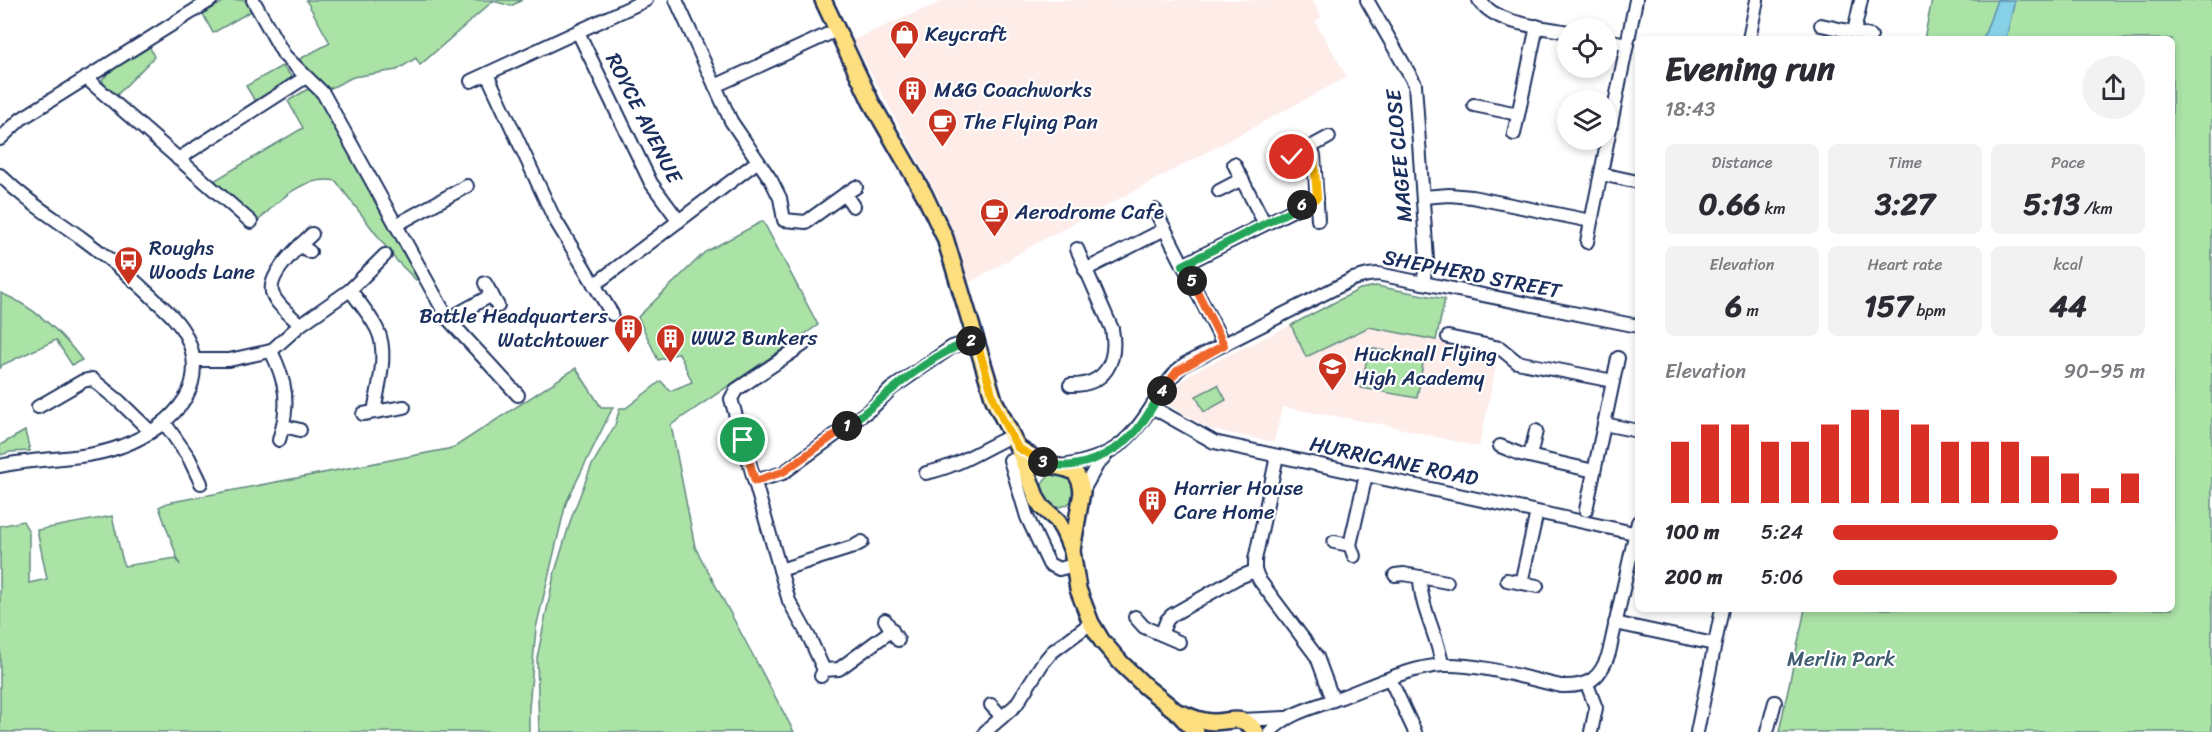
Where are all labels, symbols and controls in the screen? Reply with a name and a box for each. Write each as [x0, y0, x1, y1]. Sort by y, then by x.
place label: Keycraft [925, 15, 1007, 53]
shop icon: Keycraft [888, 18, 920, 60]
map controls [1557, 18, 1617, 150]
button: locate [1557, 18, 1617, 78]
text: Evening run [1665, 40, 1835, 98]
street label: ROYCE AVENUE [595, 46, 694, 191]
button: share [2082, 56, 2145, 119]
place label: M&G Coachworks [934, 71, 1092, 109]
building icon: M&G Coachworks [897, 74, 929, 116]
street label: MAGEE CLOSE [1374, 87, 1424, 224]
button: layers [1557, 90, 1617, 150]
text: 18:43 [1665, 92, 1715, 127]
place label: The Flying Pan [963, 103, 1098, 141]
cafe icon: The Flying Pan [926, 106, 958, 148]
pin [1266, 131, 1317, 182]
icon: check [1275, 140, 1308, 173]
text: Distance [1712, 148, 1772, 177]
text: Time [1888, 148, 1922, 177]
text: Pace [2051, 148, 2085, 177]
text: 0.66 [1698, 177, 1761, 231]
text: 3:27 [1875, 177, 1935, 231]
text: 5:13 [2023, 177, 2080, 231]
pin: 6 [1287, 190, 1317, 220]
text: 6 [1297, 190, 1307, 219]
place label: Aerodrome Cafe [1014, 193, 1164, 231]
text: km [1761, 194, 1786, 223]
text: /km [2080, 194, 2113, 223]
cafe icon: Aerodrome Cafe [978, 196, 1010, 238]
place label: Roughs Woods Lane [149, 229, 255, 291]
street label: SHEPHERD STREET [1380, 238, 1566, 310]
bus stop icon: Roughs Woods Lane [112, 244, 144, 286]
text: Elevation [1710, 250, 1774, 279]
text: Heart rate [1867, 250, 1943, 279]
text: kcal [2053, 250, 2083, 279]
pin: 5 [1177, 266, 1207, 296]
text: 5 [1187, 266, 1197, 295]
text: 6 [1725, 279, 1742, 333]
text: 157 [1864, 279, 1912, 333]
text: 44 [2049, 279, 2087, 333]
text: m [1742, 296, 1759, 325]
text: bpm [1912, 296, 1946, 325]
place label: Battle Headquarters Watchtower [419, 297, 609, 359]
building icon: Battle Headquarters Watchtower [613, 312, 645, 354]
place label: WW2 Bunkers [691, 319, 818, 357]
building icon: WW2 Bunkers [654, 322, 686, 364]
pin: 2 [956, 326, 986, 356]
text: 2 [966, 326, 976, 355]
place label: Hucknall Flying High Academy [1354, 335, 1497, 397]
school or university icon: Hucknall Flying High Academy [1317, 350, 1349, 392]
text: Elevation [1665, 354, 1746, 389]
text: 90–95 m [2064, 354, 2145, 389]
pin: 4 [1147, 376, 1177, 406]
text: 4 [1157, 376, 1167, 405]
pin: 1 [832, 411, 862, 441]
text: 1 [844, 411, 850, 440]
pin [717, 414, 768, 465]
icon: arrive [726, 423, 759, 456]
street label: HURRICANE ROAD [1306, 425, 1482, 498]
pin: 3 [1028, 447, 1058, 477]
text: 3 [1039, 447, 1047, 476]
place label: Harrier House Care Home [1174, 469, 1303, 531]
building icon: Harrier House Care Home [1137, 484, 1169, 526]
text: 100 m [1665, 515, 1719, 550]
text: 5:24 [1761, 515, 1803, 550]
text: 200 m [1665, 560, 1722, 595]
text: 5:06 [1761, 560, 1803, 595]
park label: Merlin Park [1787, 640, 1895, 678]

